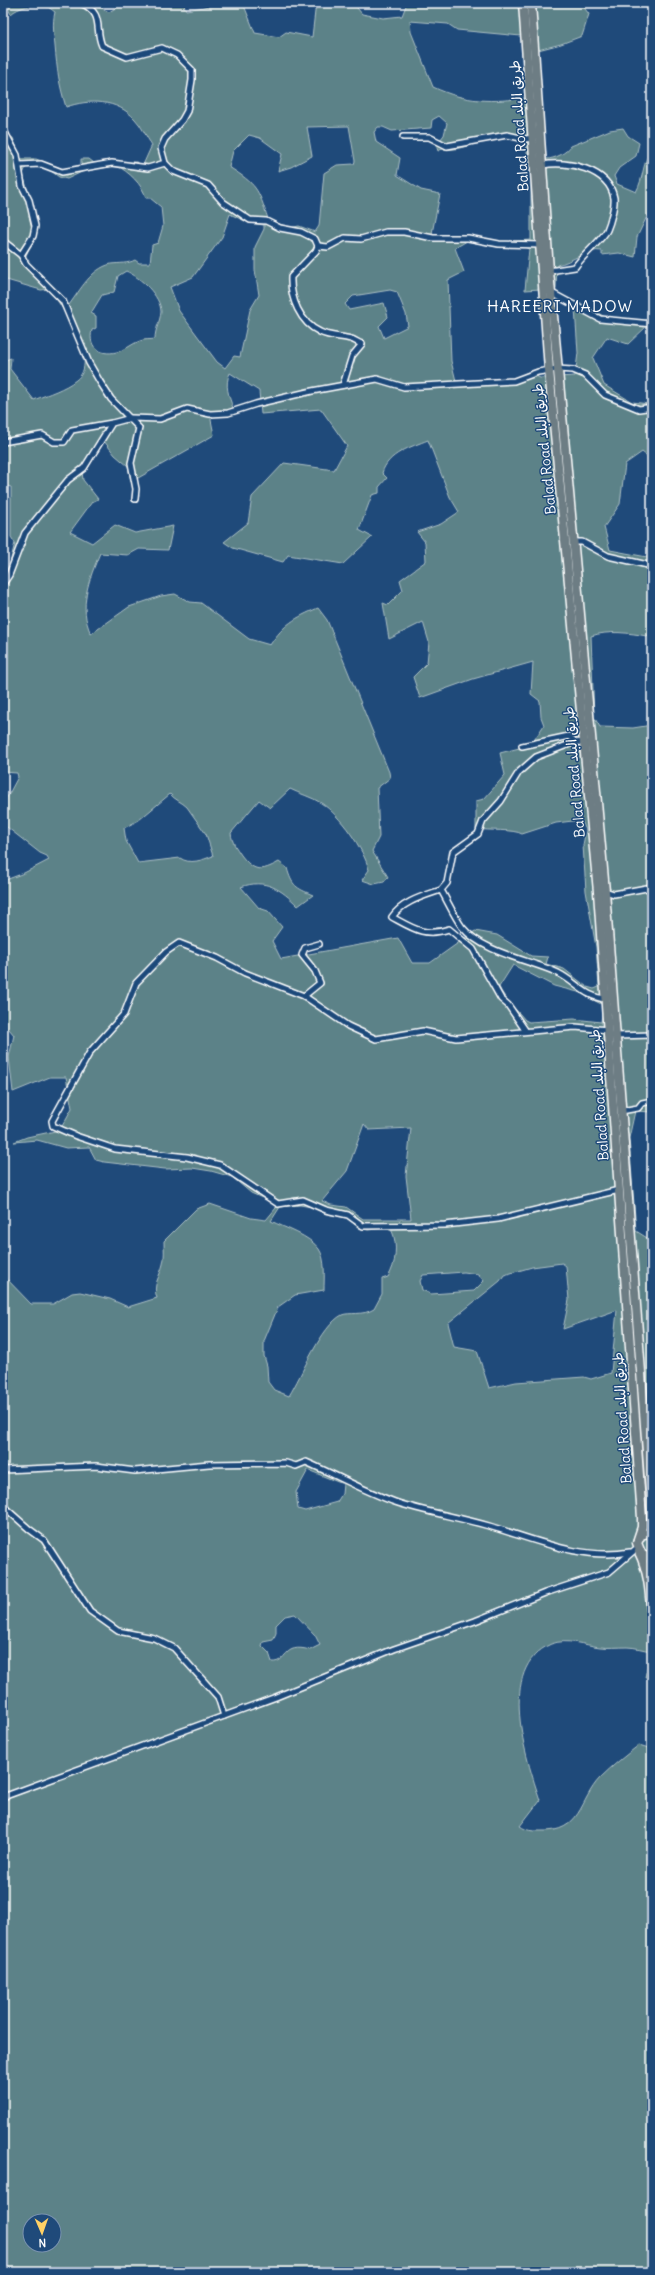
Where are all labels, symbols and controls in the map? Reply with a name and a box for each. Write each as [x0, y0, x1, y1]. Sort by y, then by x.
street label: Balad Road طريق البلد [505, 60, 533, 192]
district label: HAREERI MADOW [487, 296, 633, 316]
street label: Balad Road طريق البلد [528, 383, 560, 515]
street label: Balad Road طريق البلد [559, 706, 589, 838]
street label: Balad Road طريق البلد [585, 1029, 613, 1161]
street label: Balad Road طريق البلد [608, 1352, 636, 1484]
north arrow [22, 2213, 62, 2253]
text: N [38, 2236, 46, 2250]

